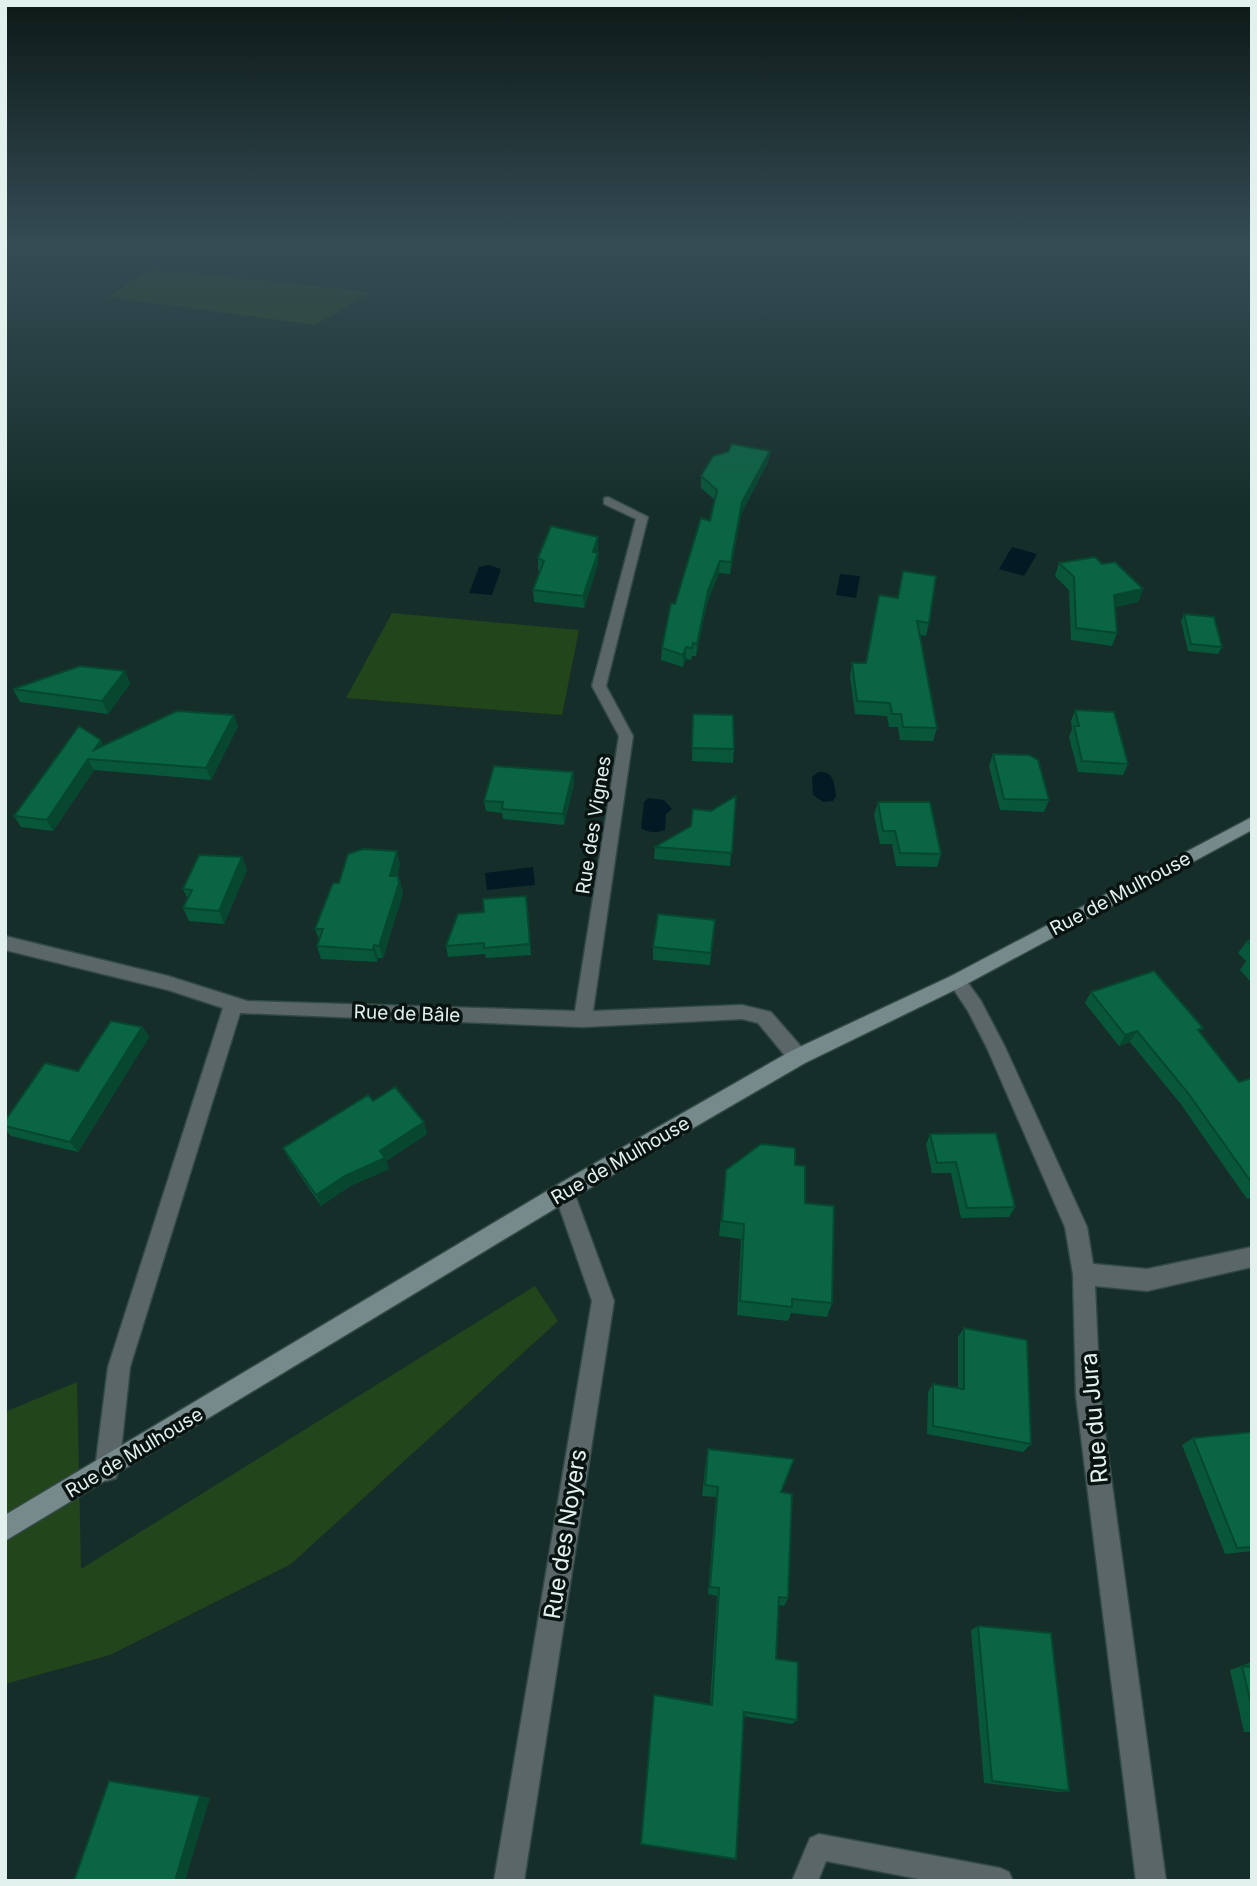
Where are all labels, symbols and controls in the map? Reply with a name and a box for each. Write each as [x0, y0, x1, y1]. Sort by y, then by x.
street label: Rue des Vignes [571, 754, 616, 896]
street label: Rue de Mulhouse [1046, 847, 1194, 940]
street label: Rue de Bâle [353, 1000, 461, 1027]
street label: Rue de Mulhouse [547, 1111, 694, 1209]
street label: Rue du Jura [1074, 1352, 1114, 1484]
street label: Rue de Mulhouse [62, 1402, 207, 1502]
street label: Rue des Noyers [538, 1447, 592, 1621]

